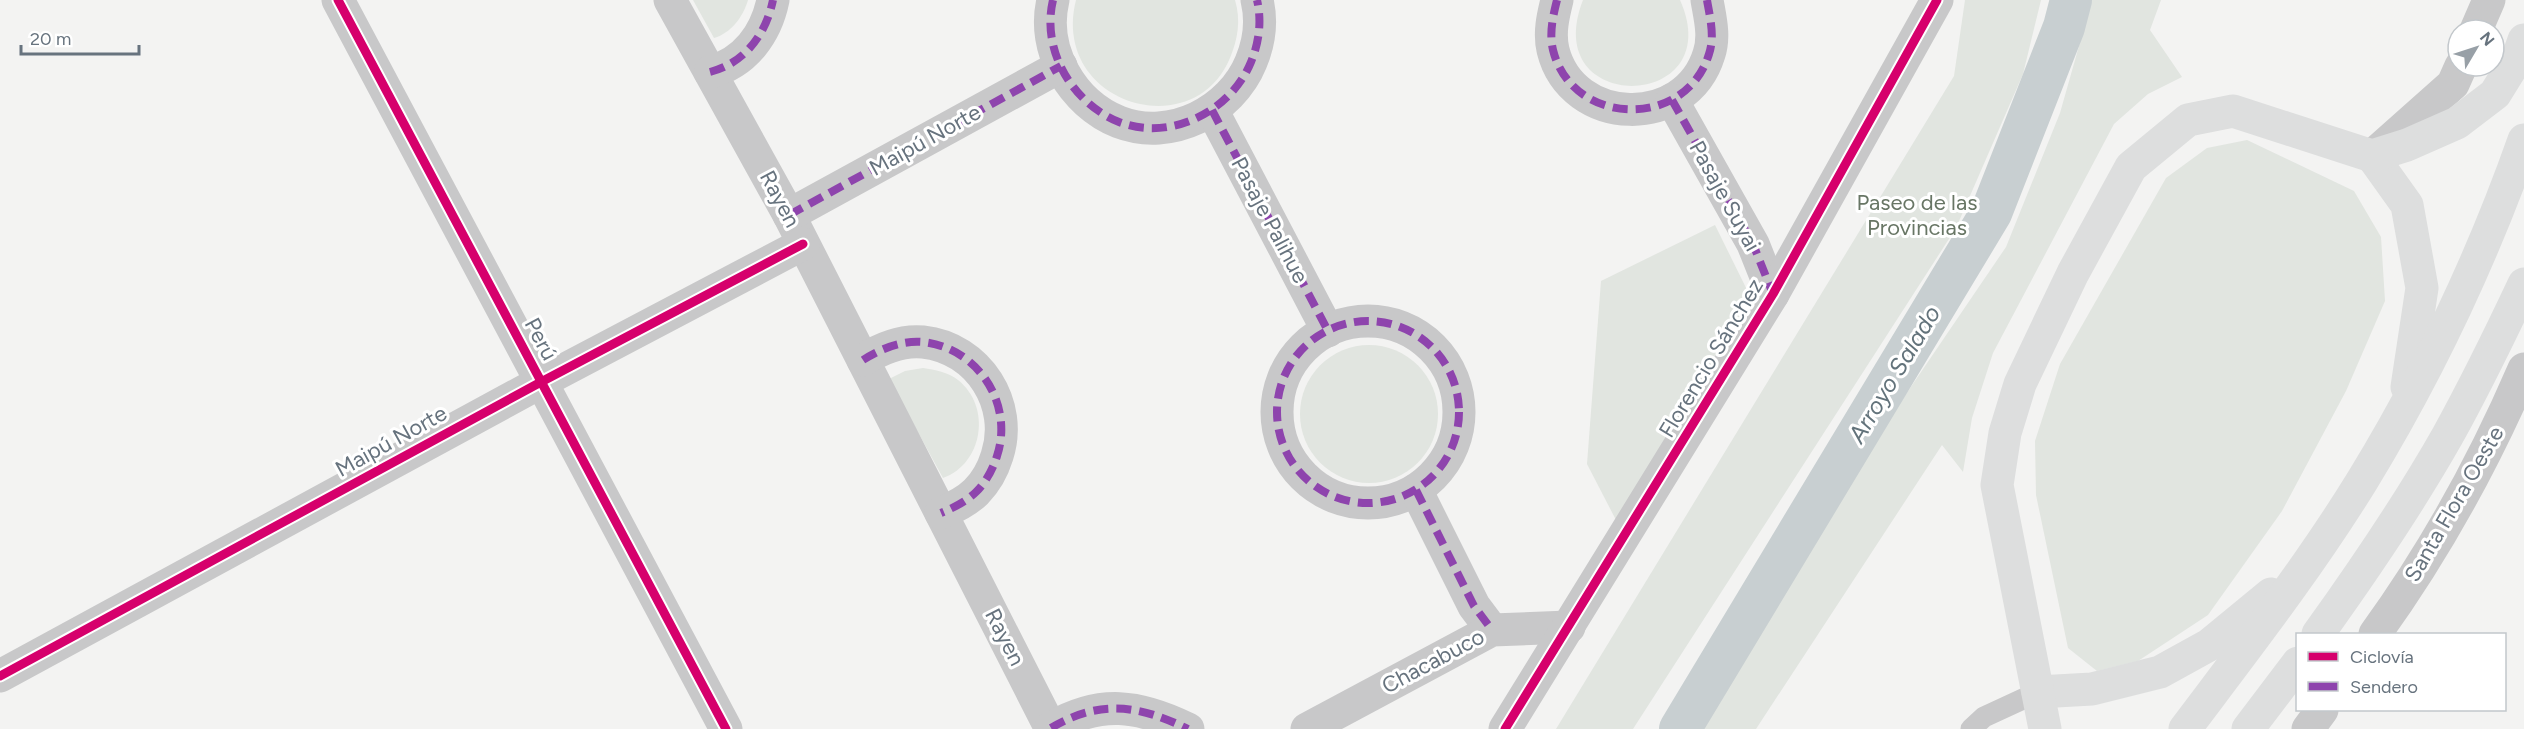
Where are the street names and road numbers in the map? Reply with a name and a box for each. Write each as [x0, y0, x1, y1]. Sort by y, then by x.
street label: Maipú Norte [865, 98, 985, 182]
street label: Pasaje Suyai [1684, 136, 1766, 256]
street label: Pasaje Palihue [1225, 152, 1315, 288]
street label: Rayen [754, 166, 806, 232]
street label: Florencio Sánchez [1653, 274, 1769, 442]
street label: Perú [519, 313, 563, 365]
street label: Maipú Norte [331, 399, 451, 483]
street label: Santa Flora Oeste [2399, 421, 2509, 587]
street label: Rayen [979, 604, 1031, 670]
street label: Chacabuco [1377, 623, 1489, 699]

